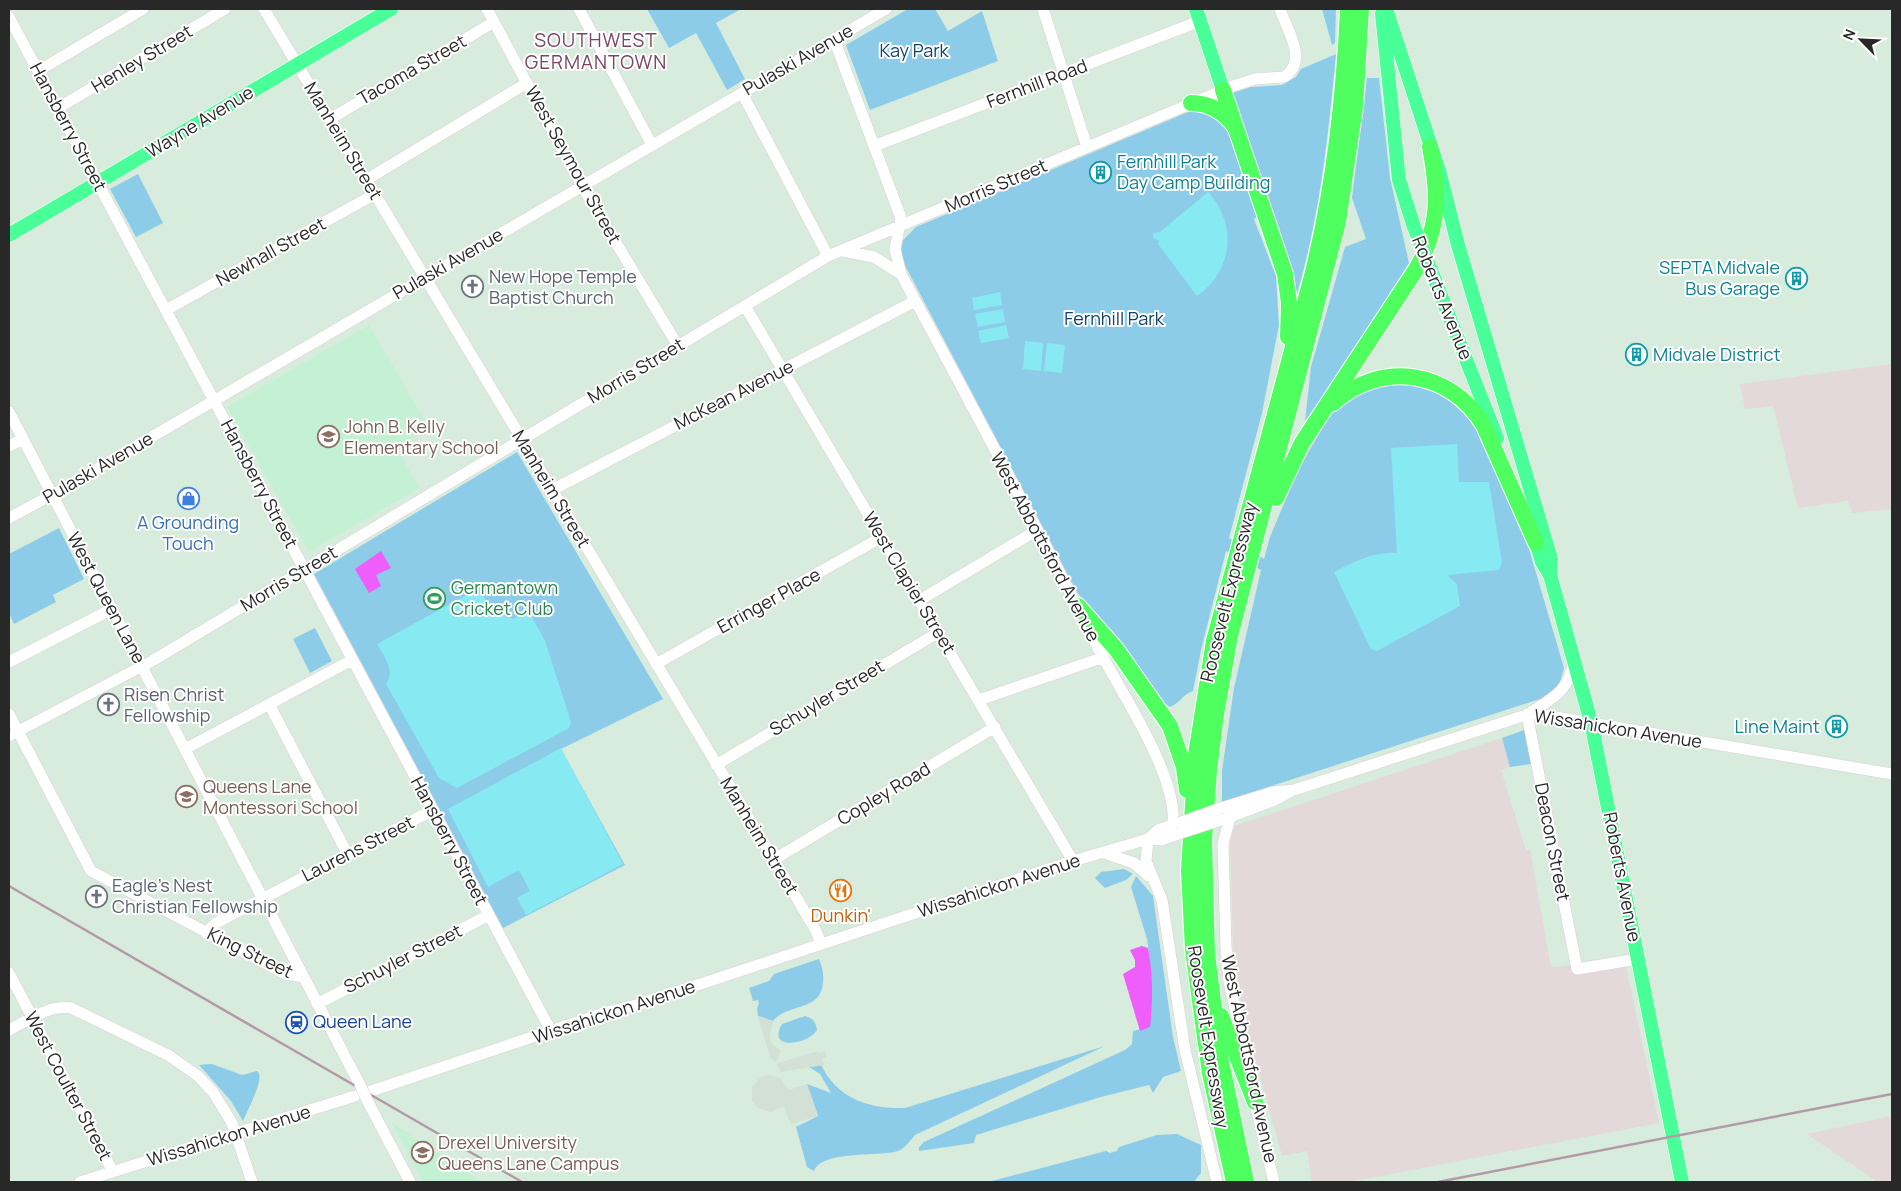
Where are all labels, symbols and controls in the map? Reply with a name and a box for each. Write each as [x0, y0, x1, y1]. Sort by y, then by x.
north arrow [1836, 15, 1886, 65]
street label: Pulaski Avenue [738, 18, 857, 100]
street label: Henley Street [87, 19, 196, 98]
text: N [1838, 26, 1859, 43]
district label: SOUTHWEST GERMANTOWN [525, 27, 667, 75]
street label: Tacoma Street [353, 28, 470, 110]
park label: Kay Park [879, 38, 950, 62]
street label: Fernhill Road [983, 53, 1090, 113]
street label: Hansberry Street [25, 58, 113, 195]
street label: Manheim Street [299, 77, 388, 204]
street label: Wayne Avenue [141, 80, 258, 163]
street label: West Seymour Street [520, 81, 627, 248]
place label: Fernhill Park Day Camp Building [1117, 149, 1270, 194]
street label: Morris Street [941, 153, 1050, 217]
building icon: Fernhill Park Day Camp Building [1089, 160, 1113, 184]
street label: Newhall Street [211, 211, 330, 291]
street label: Pulaski Avenue [388, 222, 507, 304]
street label: Roberts Avenue [1407, 232, 1479, 363]
place label: SEPTA Midvale Bus Garage [1659, 255, 1780, 300]
place label: New Hope Temple Baptist Church [489, 264, 637, 309]
building icon: SEPTA Midvale Bus Garage [1784, 266, 1808, 290]
church icon: New Hope Temple Baptist Church [461, 275, 485, 299]
park label: Fernhill Park [1064, 306, 1165, 330]
street label: Morris Street [583, 332, 688, 408]
place label: Midvale District [1653, 342, 1781, 366]
building icon: Midvale District [1625, 343, 1649, 367]
street label: McKean Avenue [670, 354, 797, 435]
place label: John B. Kelly Elementary School [344, 414, 499, 459]
street label: Hansberry Street [216, 415, 304, 552]
school or university icon: John B. Kelly Elementary School [316, 425, 340, 449]
street label: Manheim Street [507, 425, 596, 552]
street label: Pulaski Avenue [38, 426, 157, 508]
street label: West Abbottsford Avenue [986, 447, 1106, 646]
shop icon: A Grounding Touch [176, 486, 200, 510]
street label: Roosevelt Expressway [1194, 499, 1262, 684]
street label: West Clapier Street [858, 507, 962, 658]
place label: A Grounding Touch [137, 510, 239, 555]
street label: West Queen Lane [62, 528, 152, 667]
street label: Morris Street [236, 540, 341, 616]
street label: Erringer Place [713, 562, 824, 638]
place label: Germantown Cricket Club [451, 575, 558, 620]
sports icon: Germantown Cricket Club [423, 586, 447, 610]
street label: Schuyler Street [765, 653, 888, 741]
place label: Risen Christ Fellowship [124, 682, 224, 727]
church icon: Risen Christ Fellowship [96, 693, 120, 717]
street label: Wissahickon Avenue [1532, 703, 1704, 753]
place label: Line Maint [1735, 714, 1820, 738]
building icon: Line Maint [1824, 715, 1848, 739]
street label: Copley Road [833, 756, 934, 830]
street label: Hansberry Street [406, 772, 494, 909]
street label: Manheim Street [715, 772, 804, 899]
place label: Queens Lane Montessori School [203, 774, 358, 819]
street label: Deacon Street [1530, 781, 1576, 903]
school or university icon: Queens Lane Montessori School [175, 785, 199, 809]
street label: Laurens Street [297, 809, 418, 887]
street label: Roberts Avenue [1599, 810, 1647, 944]
street label: Wissahickon Avenue [914, 847, 1083, 923]
place label: Eagle's Nest Christian Fellowship [112, 873, 278, 918]
restaurant icon: Dunkin' [829, 879, 853, 903]
church icon: Eagle's Nest Christian Fellowship [84, 884, 108, 908]
place label: Dunkin' [811, 903, 871, 927]
street label: Schuyler Street [339, 918, 466, 998]
street label: King Street [204, 921, 297, 983]
street label: Roosevelt Expressway [1183, 944, 1235, 1130]
street label: West Abbottsford Avenue [1216, 953, 1284, 1165]
street label: Wissahickon Avenue [529, 973, 698, 1049]
street label: West Coulter Street [19, 1007, 118, 1164]
place label: Queen Lane [313, 1009, 412, 1033]
station icon: Queen Lane [285, 1010, 309, 1034]
street label: Wissahickon Avenue [144, 1099, 313, 1171]
place label: Drexel University Queens Lane Campus [438, 1130, 619, 1175]
school or university icon: Drexel University Queens Lane Campus [410, 1141, 434, 1165]

